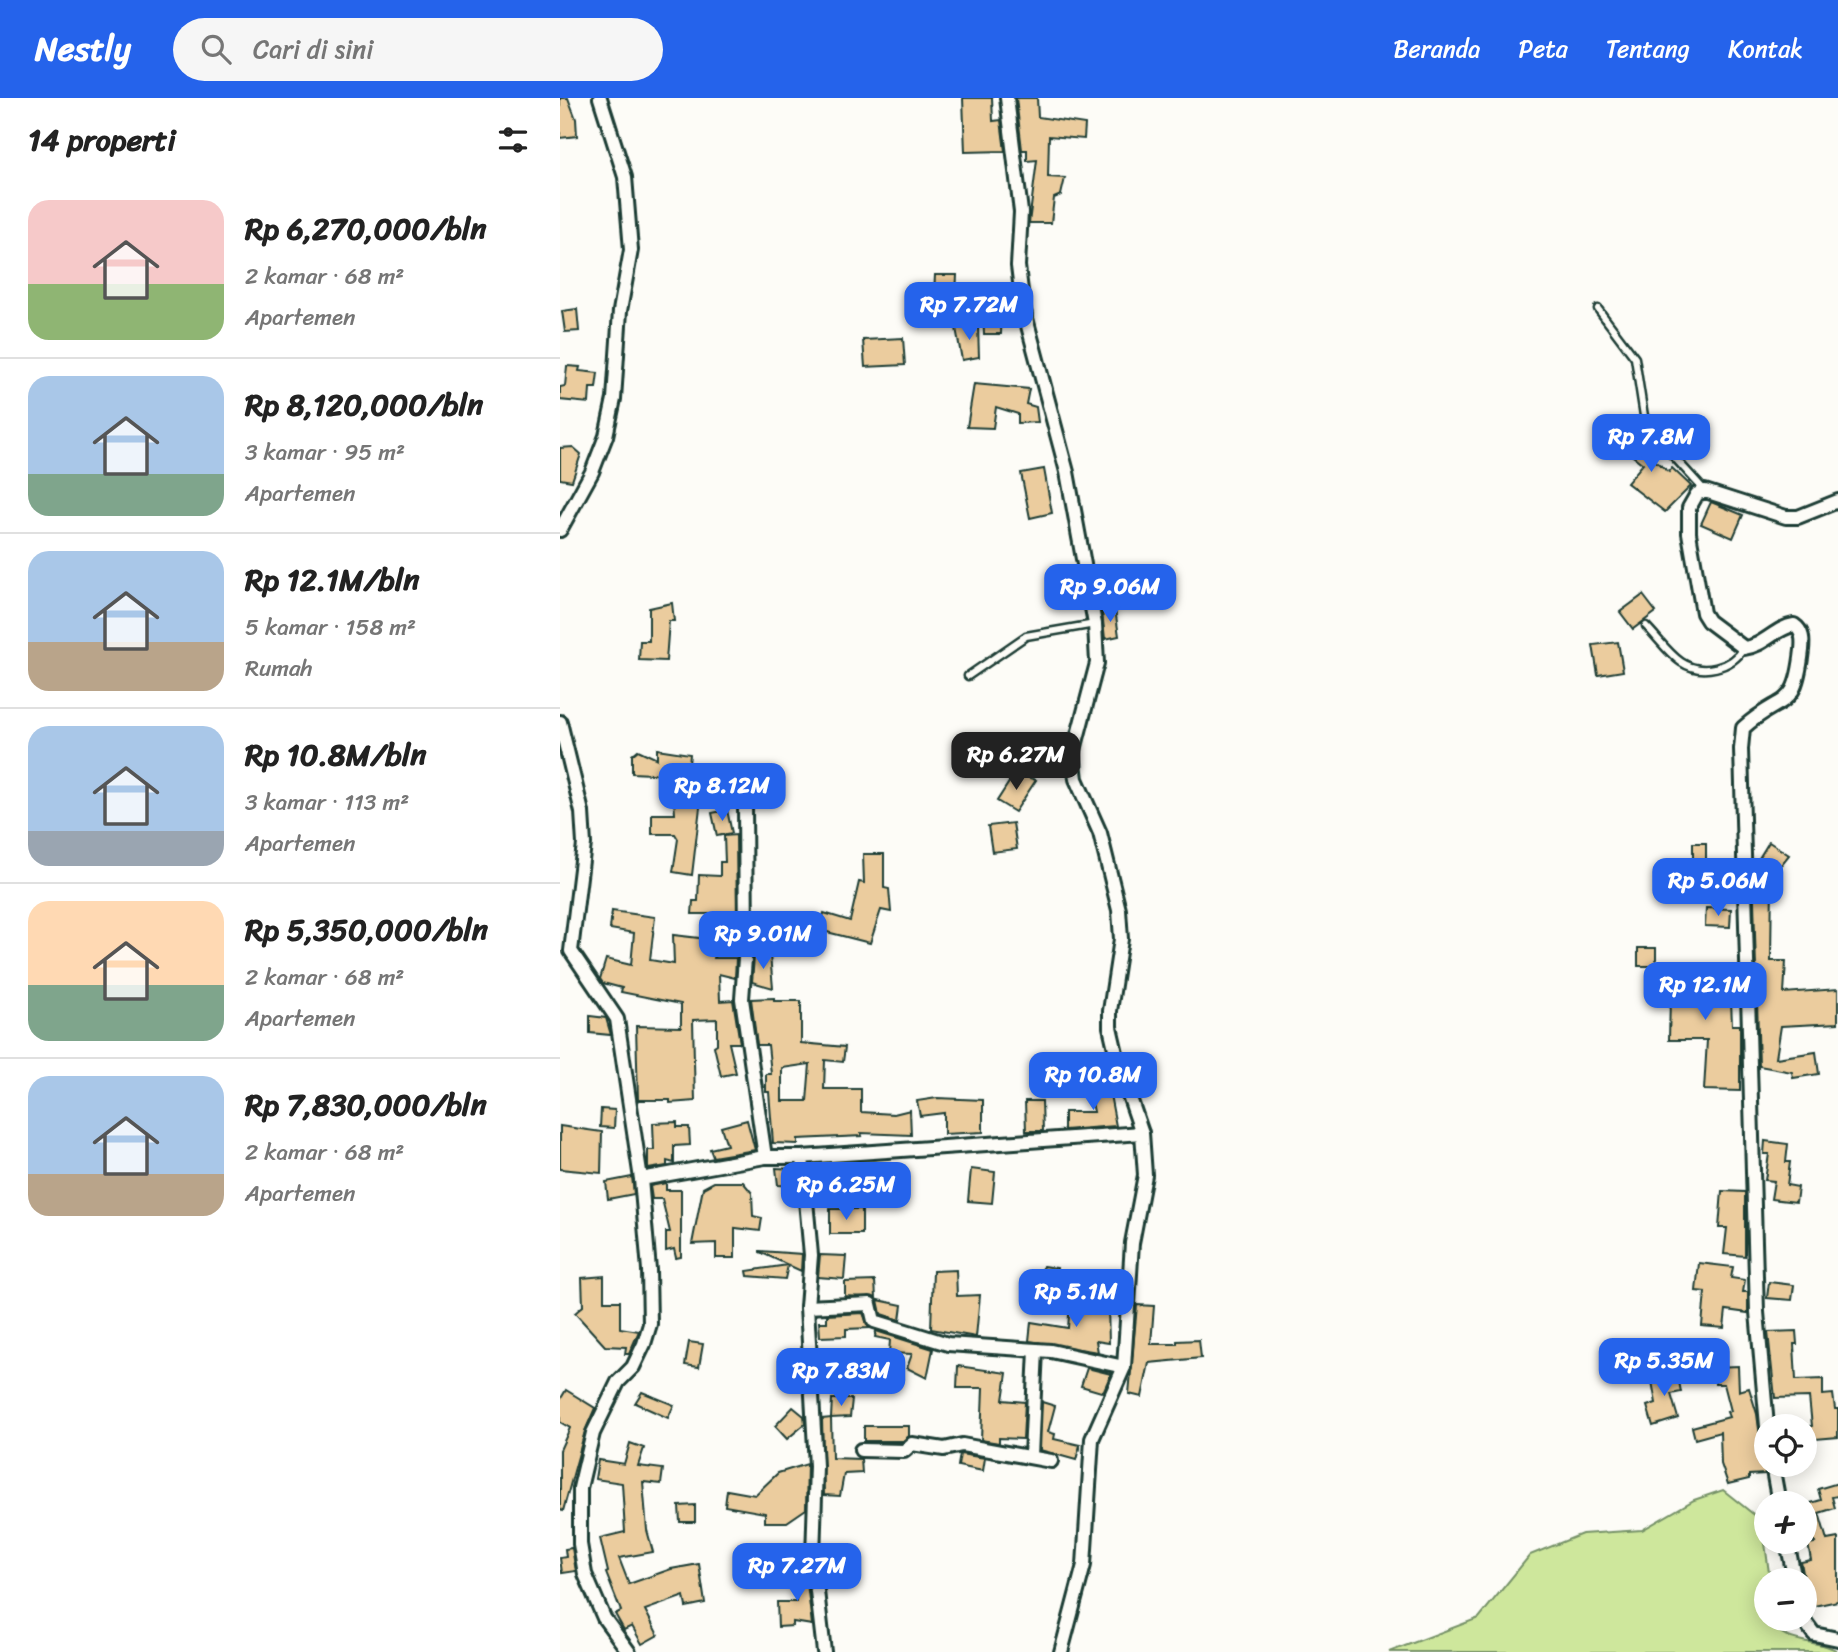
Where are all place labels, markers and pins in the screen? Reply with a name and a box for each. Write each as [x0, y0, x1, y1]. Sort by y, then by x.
pin: Rp 7.72M [897, 282, 1041, 342]
pin: Rp 7.8M [1586, 414, 1716, 474]
pin: Rp 9.06M [1038, 564, 1182, 624]
pin: Rp 6.27M [944, 732, 1088, 792]
pin: Rp 8.12M [650, 764, 794, 823]
pin: Rp 5.06M [1646, 858, 1790, 918]
pin: Rp 9.01M [691, 912, 835, 971]
pin: Rp 12.1M [1633, 962, 1777, 1022]
pin: Rp 10.8M [1021, 1052, 1165, 1112]
pin: Rp 6.25M [774, 1162, 918, 1222]
pin: Rp 5.1M [1011, 1270, 1141, 1329]
pin: Rp 5.35M [1592, 1338, 1736, 1398]
pin: Rp 7.83M [769, 1348, 913, 1408]
pin: Rp 7.27M [725, 1544, 869, 1603]

